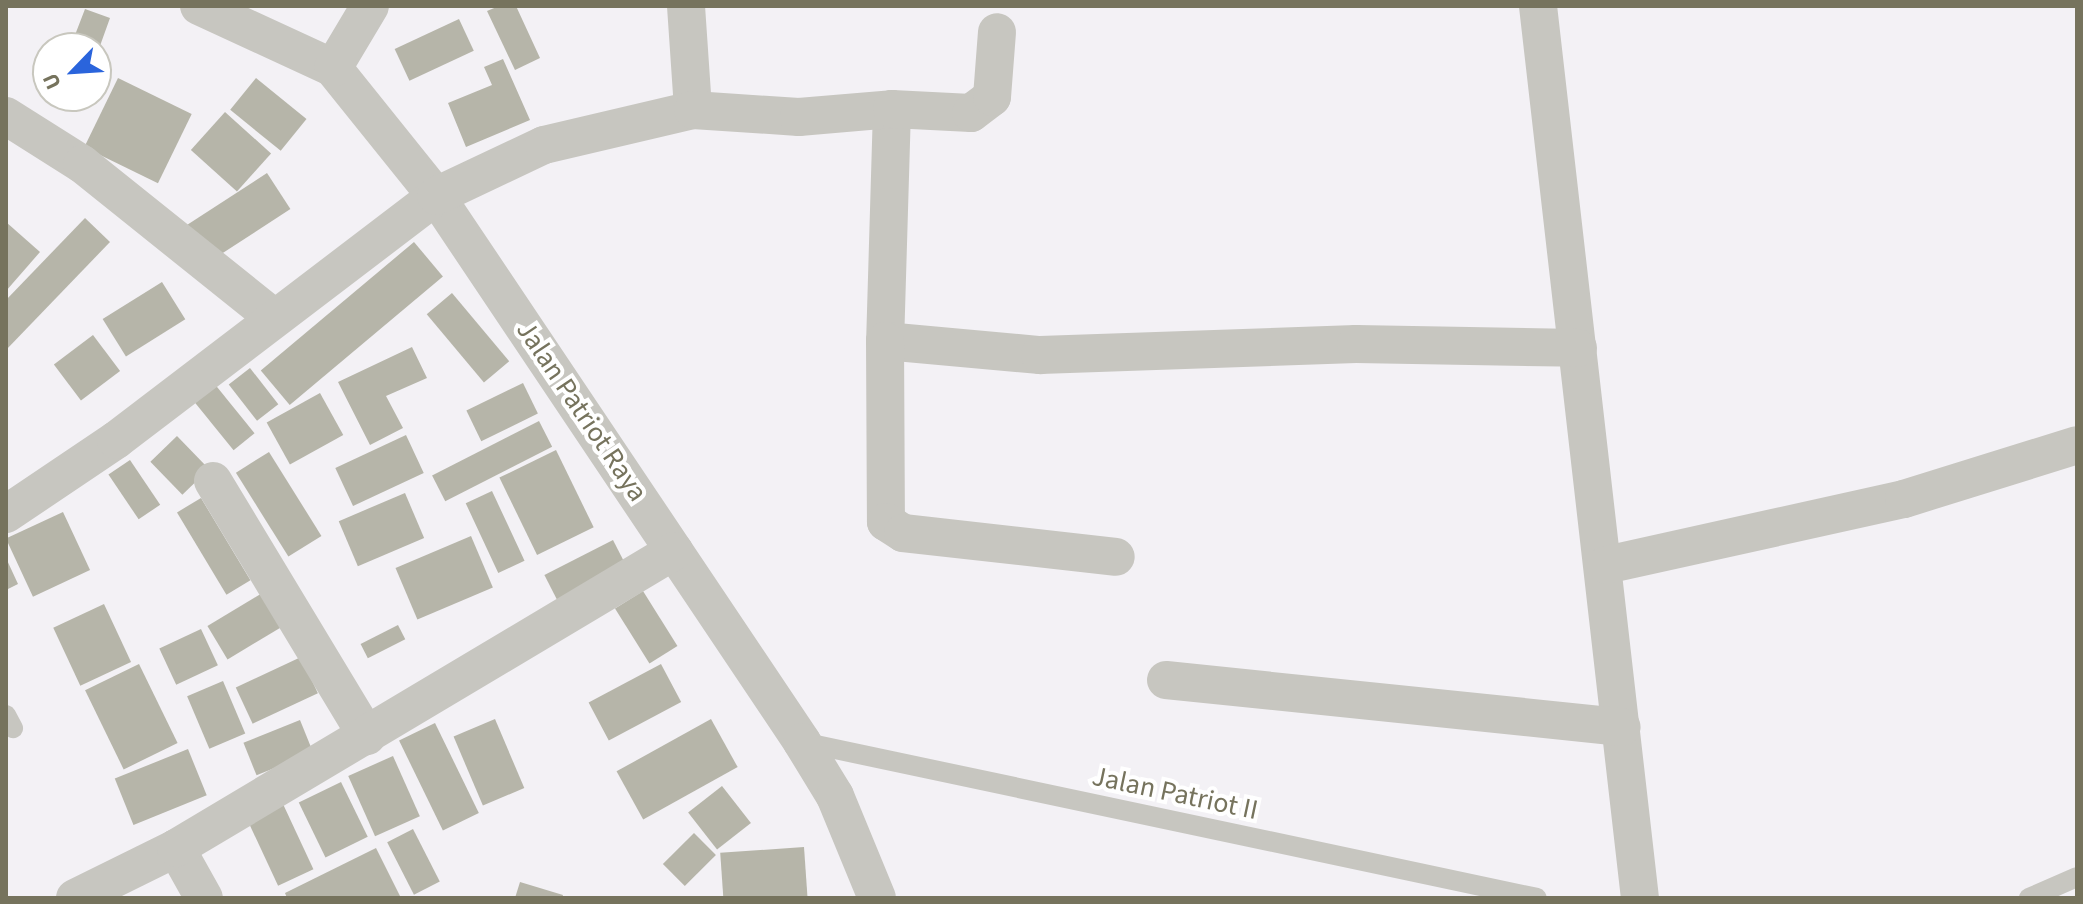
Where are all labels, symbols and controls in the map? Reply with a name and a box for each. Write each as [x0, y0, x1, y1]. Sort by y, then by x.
north arrow [32, 32, 112, 112]
text: U [34, 68, 70, 95]
street label: Jalan Patriot Raya [509, 314, 655, 508]
street label: Jalan Patriot II [1089, 759, 1261, 827]

